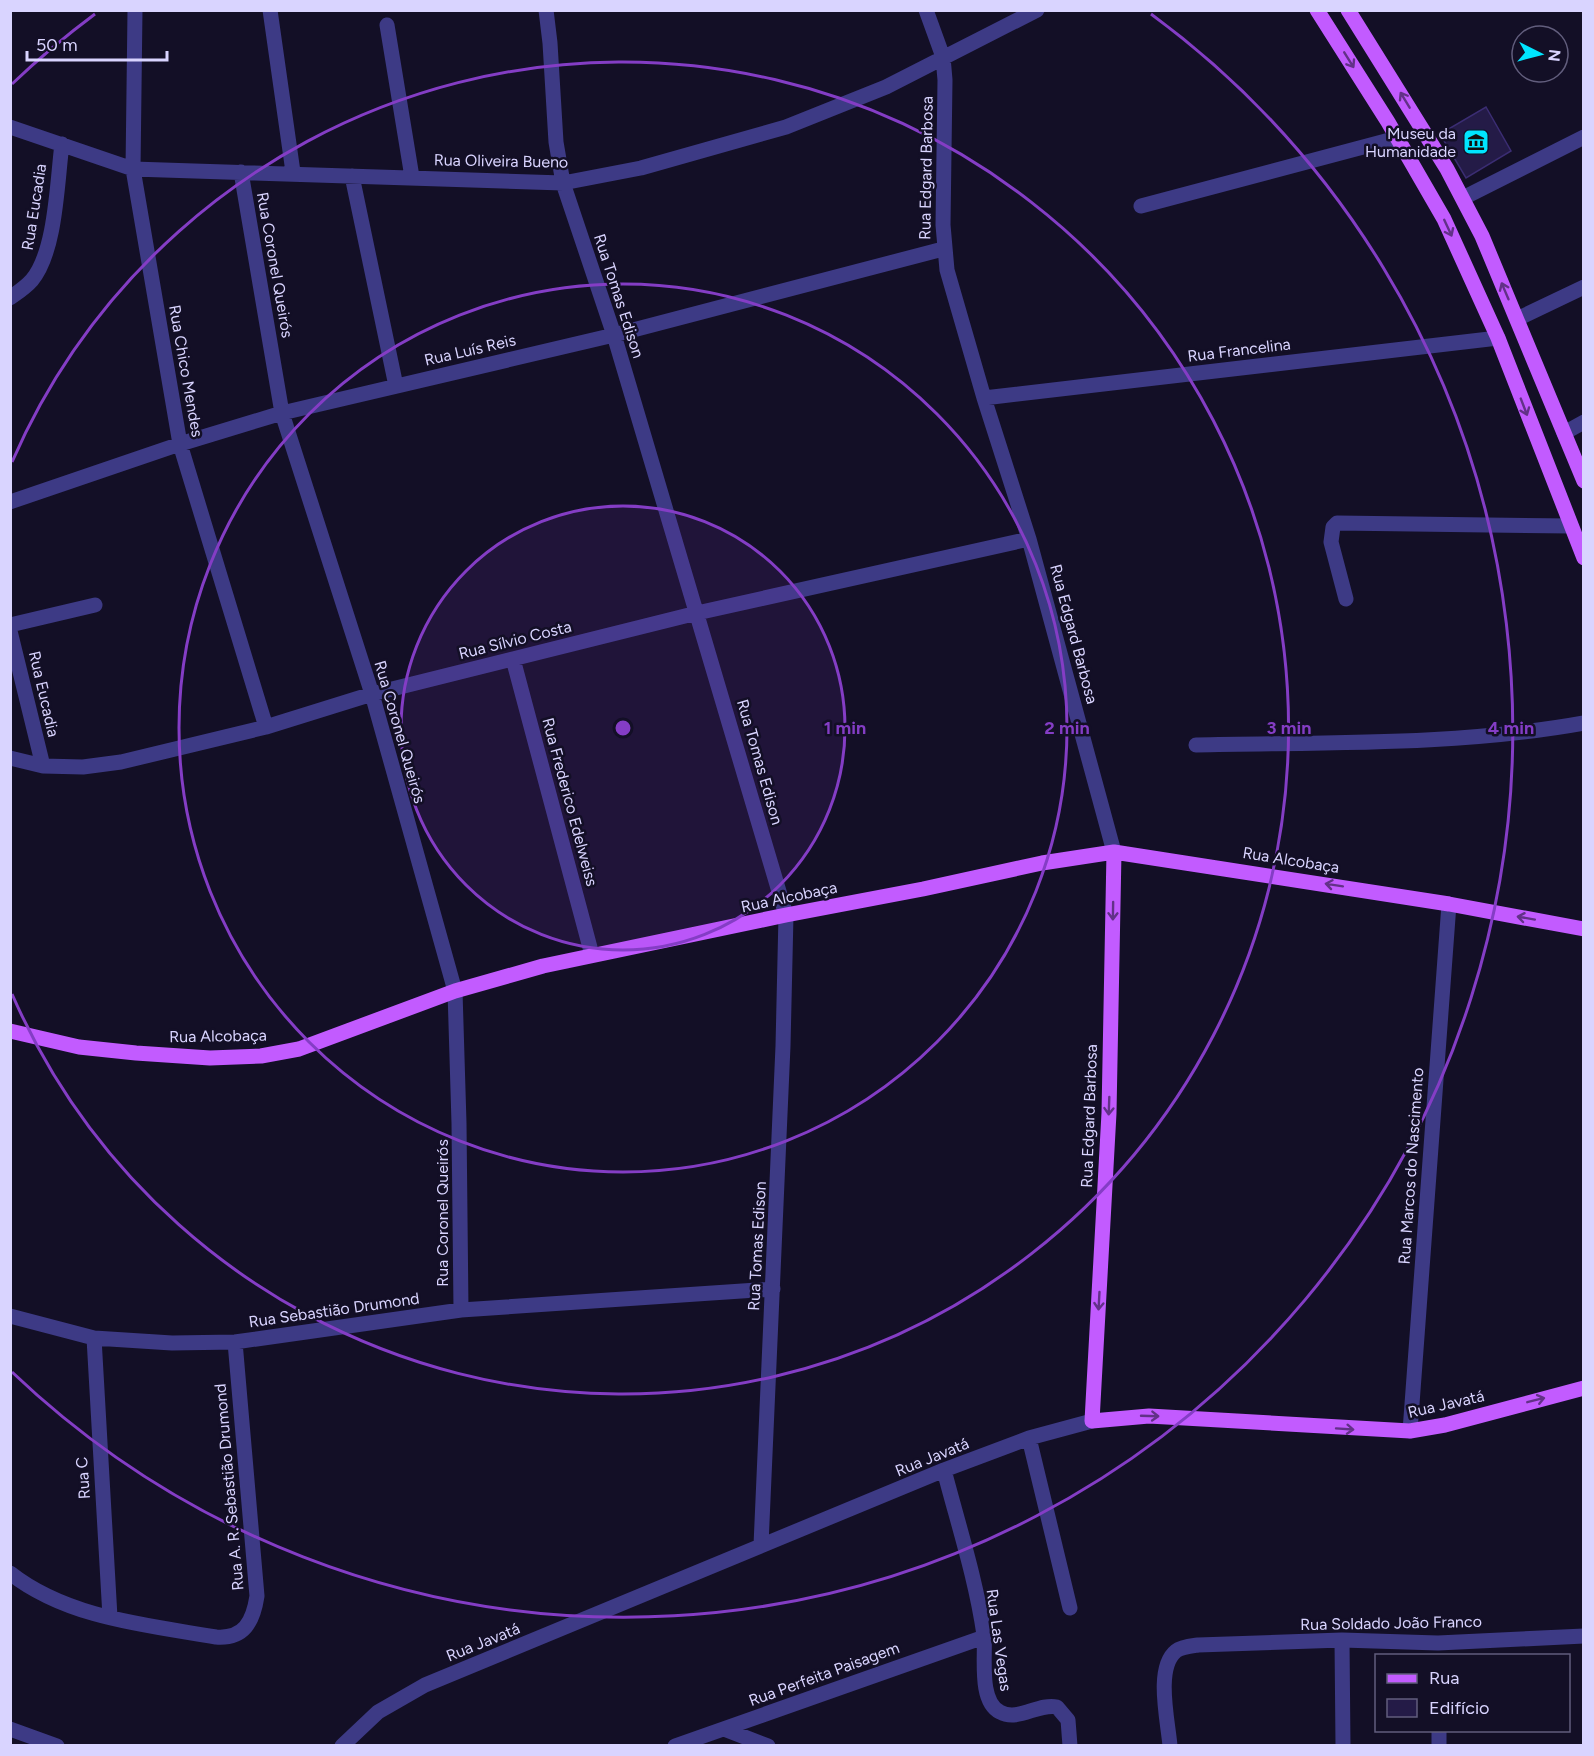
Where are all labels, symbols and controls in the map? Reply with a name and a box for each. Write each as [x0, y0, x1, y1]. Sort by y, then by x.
scale bar [27, 24, 166, 62]
north arrow [1510, 24, 1570, 84]
text: 50 m [36, 34, 78, 56]
text: N [1544, 48, 1565, 63]
one-way arrow [1343, 51, 1355, 67]
one-way arrow [1399, 92, 1411, 109]
street label: Rua Edgard Barbosa [915, 96, 937, 240]
place label: Museu da Humanidade [1365, 124, 1456, 161]
museum icon: Museu da Humanidade [1461, 127, 1491, 157]
street label: Rua Oliveira Bueno [434, 150, 568, 172]
street label: Rua Eucadia [18, 162, 50, 252]
street label: Rua Coronel Queirós [253, 191, 297, 339]
one-way arrow [1442, 218, 1454, 236]
street label: Rua Tomas Edison [590, 231, 648, 361]
one-way arrow [1499, 282, 1510, 301]
street label: Rua Chico Mendes [165, 303, 207, 439]
street label: Rua Luís Reis [422, 330, 518, 370]
street label: Rua Francelina [1186, 334, 1292, 366]
one-way arrow [1519, 397, 1530, 416]
street label: Rua Edgard Barbosa [1046, 562, 1102, 706]
street label: Rua Sílvio Costa [457, 617, 573, 663]
street label: Rua Eucadia [25, 649, 63, 739]
street label: Rua Coronel Queirós [371, 658, 429, 806]
street label: Rua Tomas Edison [733, 697, 787, 827]
street label: Rua Frederico Edelweiss [538, 716, 602, 888]
text: 1 min [824, 717, 866, 739]
text: 2 min [1044, 717, 1090, 739]
text: 3 min [1267, 717, 1311, 739]
text: 4 min [1488, 717, 1534, 739]
centre of rings [613, 718, 633, 738]
street label: Rua Alcobaça [1241, 843, 1341, 877]
street label: Rua Alcobaça [739, 878, 839, 916]
one-way arrow [1324, 880, 1344, 891]
one-way arrow [1107, 900, 1119, 920]
one-way arrow [1517, 912, 1536, 923]
street label: Rua Alcobaça [169, 1026, 267, 1046]
street label: Rua Edgard Barbosa [1077, 1044, 1101, 1188]
street label: Rua Marcos do Nascimento [1395, 1067, 1427, 1265]
one-way arrow [1103, 1095, 1114, 1115]
street label: Rua Coronel Queirós [433, 1139, 452, 1287]
street label: Rua Tomas Edison [744, 1181, 770, 1311]
street label: Rua Sebastião Drumond [247, 1289, 421, 1331]
one-way arrow [1093, 1290, 1104, 1310]
street label: Rua A. R. Sebastião Drumond [210, 1383, 248, 1591]
street label: Rua Javatá [1406, 1386, 1486, 1422]
one-way arrow [1526, 1394, 1545, 1406]
one-way arrow [1140, 1410, 1160, 1422]
one-way arrow [1334, 1424, 1354, 1435]
street label: Rua Javatá [892, 1434, 972, 1480]
street label: Rua C [72, 1456, 94, 1500]
street label: Rua Las Vegas [982, 1588, 1016, 1692]
street label: Rua Soldado João Franco [1300, 1612, 1482, 1634]
street label: Rua Javatá [443, 1619, 523, 1665]
street label: Rua Perfeita Paisagem [746, 1638, 902, 1710]
legend [1375, 1654, 1570, 1732]
text: Rua [1429, 1667, 1460, 1689]
text: Edifício [1429, 1697, 1490, 1719]

